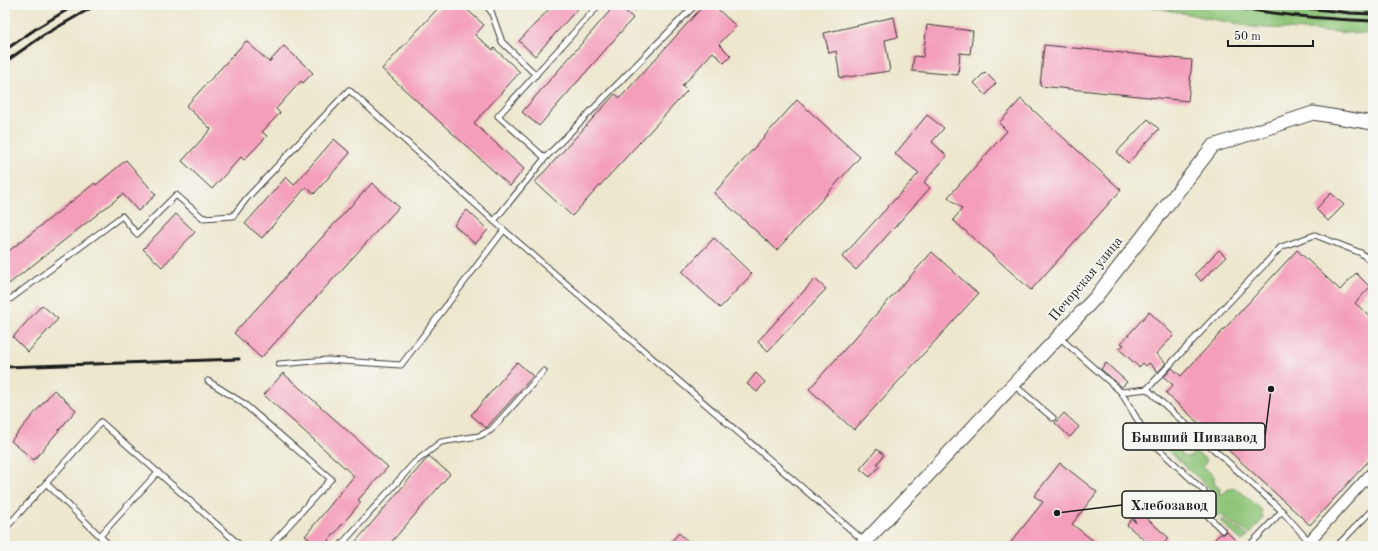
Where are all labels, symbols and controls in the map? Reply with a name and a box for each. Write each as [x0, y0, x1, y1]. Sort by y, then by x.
scale bar [1228, 22, 1313, 48]
text: 50 m [1234, 30, 1261, 43]
street label: Печорская улица [1047, 234, 1125, 324]
callout: Бывший Пивзавод [1123, 423, 1265, 450]
text: Бывший Пивзавод [1131, 431, 1257, 446]
callout: Хлебозавод [1122, 491, 1216, 518]
text: Хлебозавод [1130, 499, 1208, 514]

